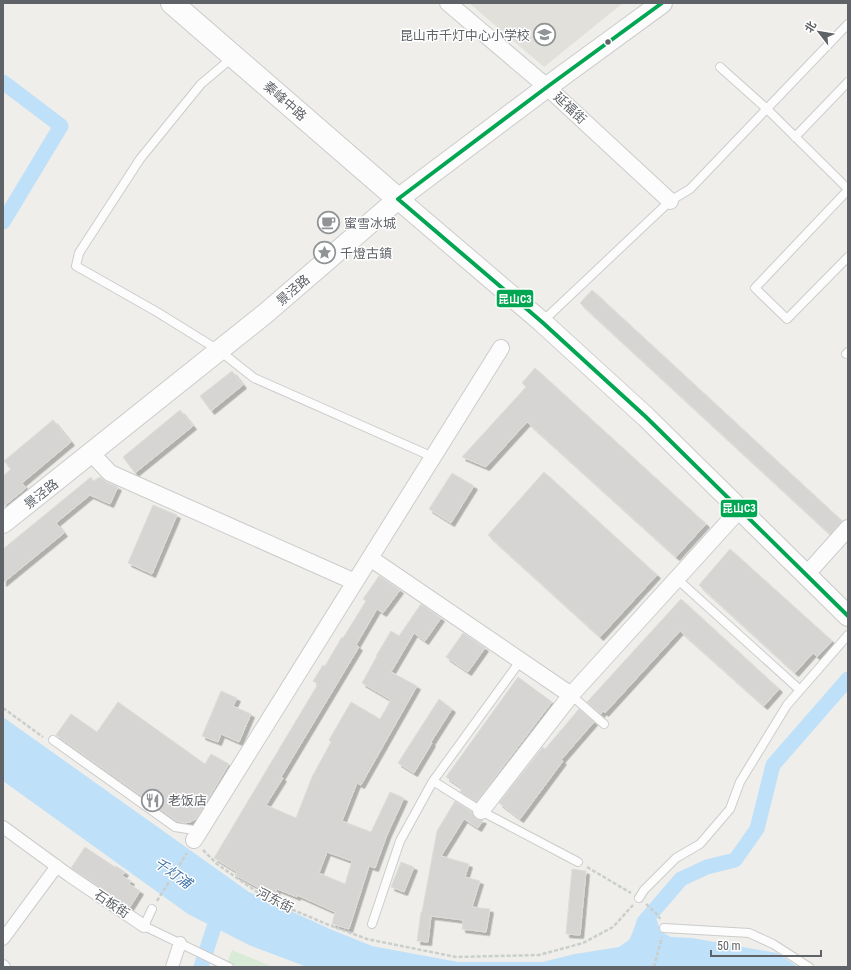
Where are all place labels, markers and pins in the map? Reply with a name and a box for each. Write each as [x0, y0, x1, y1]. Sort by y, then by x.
school or university icon: 昆山市千灯中心小学校 [532, 22, 558, 48]
place label: 昆山市千灯中心小学校 [400, 28, 530, 43]
unlabelled marker [603, 37, 613, 47]
cafe icon: 蜜雪冰城 [316, 210, 342, 236]
place label: 蜜雪冰城 [344, 216, 396, 231]
place icon: 千燈古鎮 [311, 240, 337, 266]
place label: 千燈古鎮 [340, 246, 392, 261]
restaurant icon: 老饭店 [140, 787, 166, 813]
place label: 老饭店 [168, 793, 207, 808]

